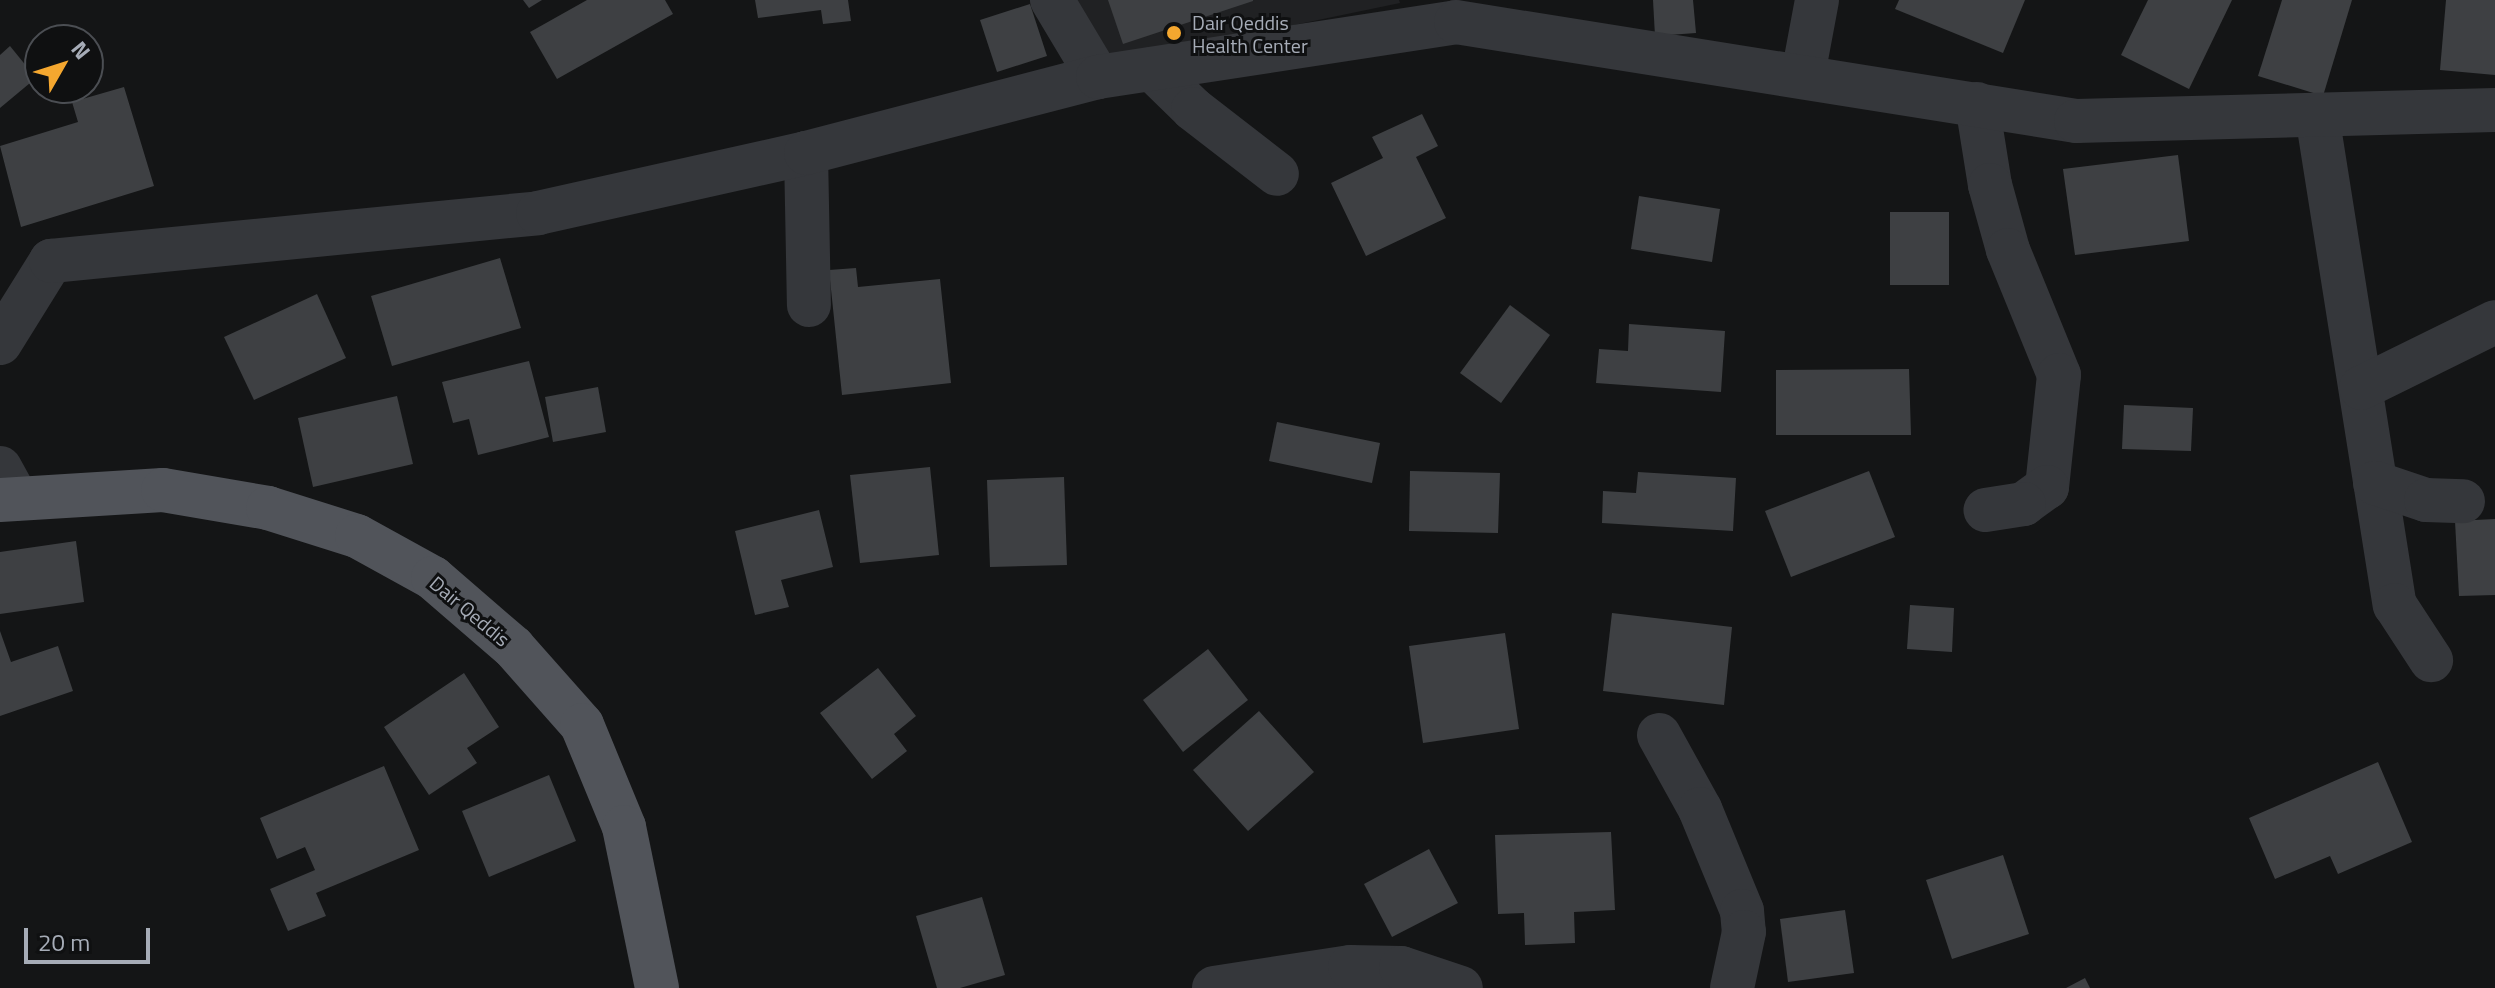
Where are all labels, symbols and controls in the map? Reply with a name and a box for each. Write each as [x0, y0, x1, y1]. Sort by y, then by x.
place label: Dair Qeddis Health Center [1192, 10, 1308, 57]
marker: Dair Qeddis Health Center [1163, 22, 1185, 44]
north arrow [24, 24, 104, 104]
text: N [63, 34, 99, 67]
street label: Dair Qeddis [425, 571, 515, 651]
scale bar [28, 912, 154, 962]
text: 20 m [38, 924, 90, 960]

